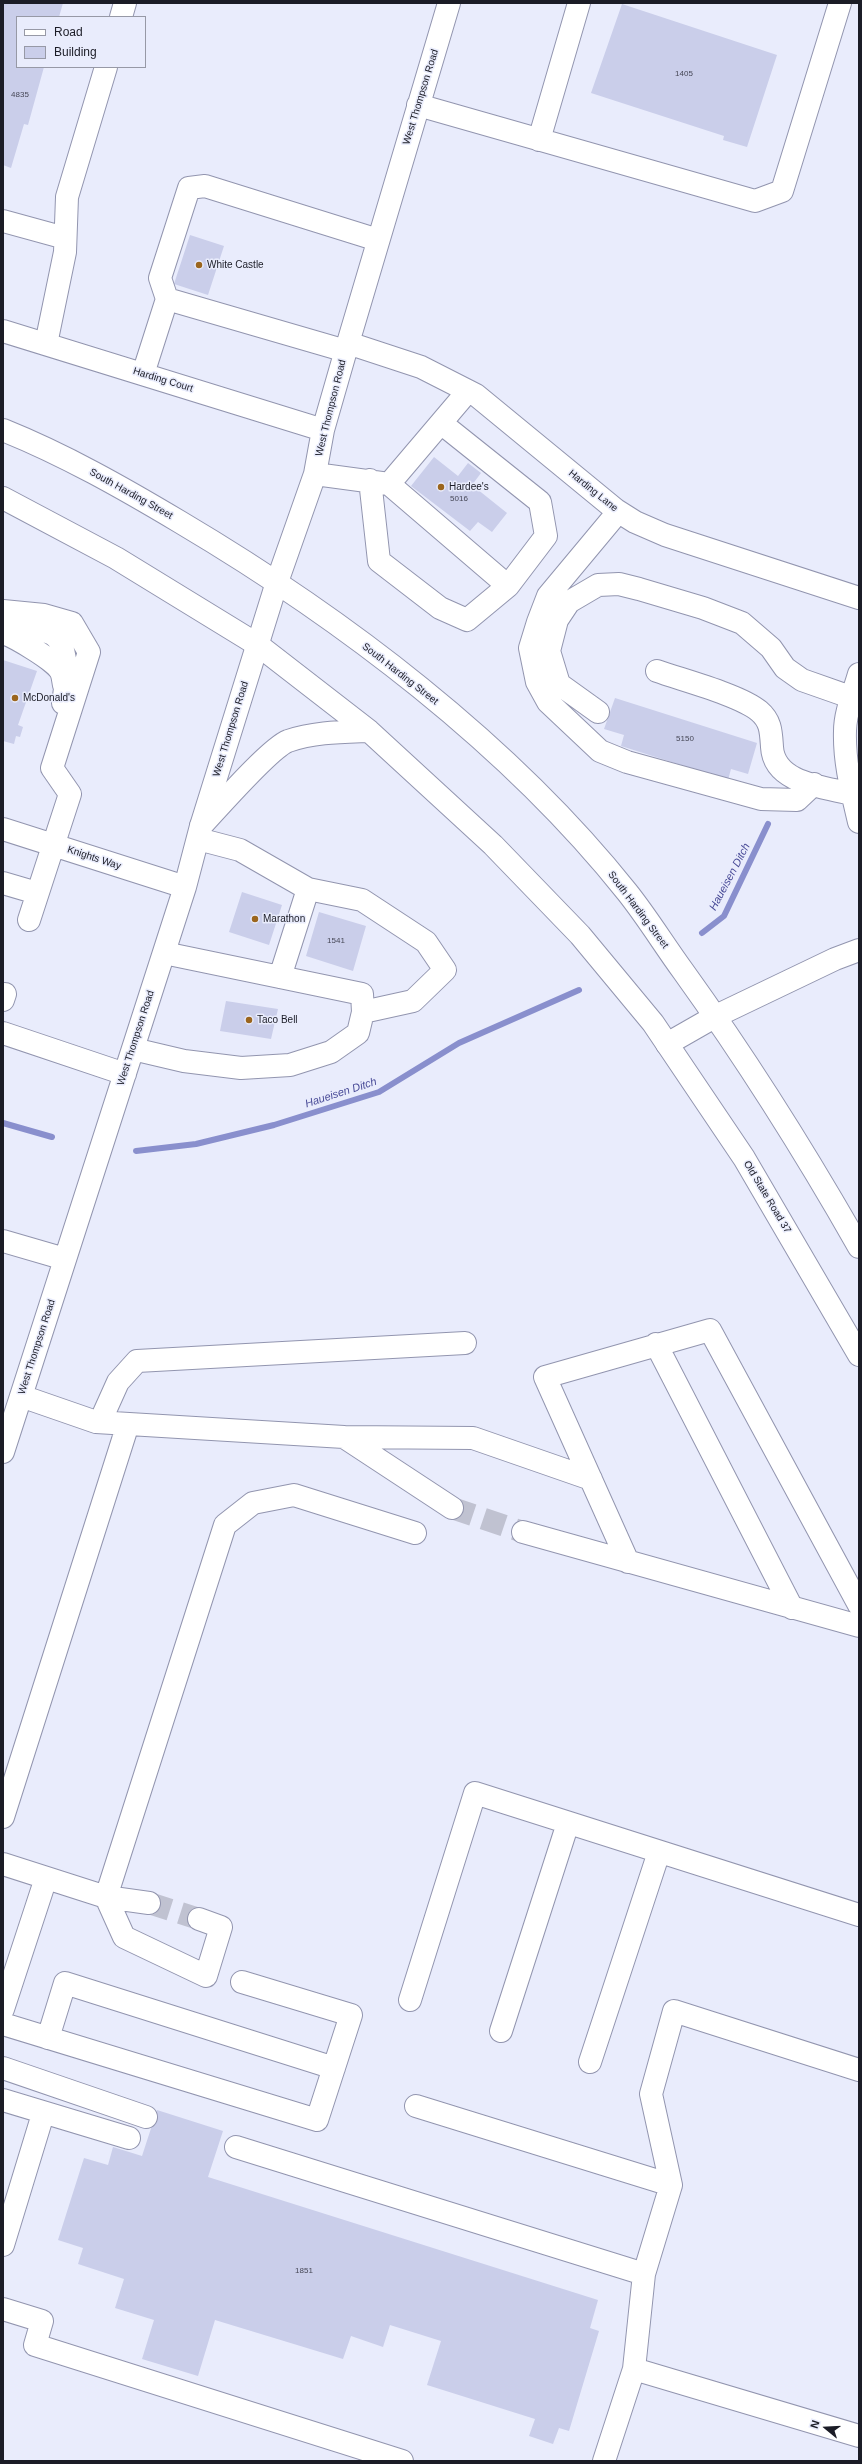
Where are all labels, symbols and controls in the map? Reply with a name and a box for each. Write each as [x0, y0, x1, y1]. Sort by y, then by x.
legend [16, 16, 146, 68]
text: Road [54, 25, 83, 39]
text: Building [54, 45, 97, 59]
street label: West Thompson Road [401, 48, 441, 146]
house number: 1405 [675, 69, 693, 79]
house number: 4835 [11, 90, 29, 100]
place label: White Castle [207, 259, 264, 271]
marker: White Castle [194, 260, 204, 270]
street label: West Thompson Road [313, 358, 349, 458]
street label: Harding Court [131, 365, 195, 395]
street label: South Harding Street [87, 466, 175, 522]
street label: Harding Lane [566, 467, 620, 515]
place label: Hardee's [449, 481, 489, 493]
marker: Hardee's [436, 482, 446, 492]
house number: 5016 [450, 494, 468, 504]
street label: South Harding Street [360, 641, 440, 707]
street label: West Thompson Road [211, 680, 251, 778]
place label: McDonald's [23, 692, 75, 704]
marker: McDonald's [10, 693, 20, 703]
house number: 5150 [676, 734, 694, 744]
water label: Haueisen Ditch [707, 841, 753, 913]
street label: Knights Way [66, 844, 122, 872]
street label: South Harding Street [605, 869, 671, 951]
place label: Marathon [263, 913, 305, 925]
marker: Marathon [250, 914, 260, 924]
house number: 1541 [327, 936, 345, 946]
street label: West Thompson Road [115, 989, 157, 1087]
place label: Taco Bell [257, 1014, 298, 1026]
marker: Taco Bell [244, 1015, 254, 1025]
water label: Haueisen Ditch [303, 1075, 379, 1111]
street label: Old State Road 37 [741, 1159, 793, 1235]
street label: West Thompson Road [16, 1298, 58, 1396]
house number: 1851 [295, 2266, 313, 2276]
north arrow [806, 2408, 846, 2448]
text: N [808, 2419, 822, 2430]

